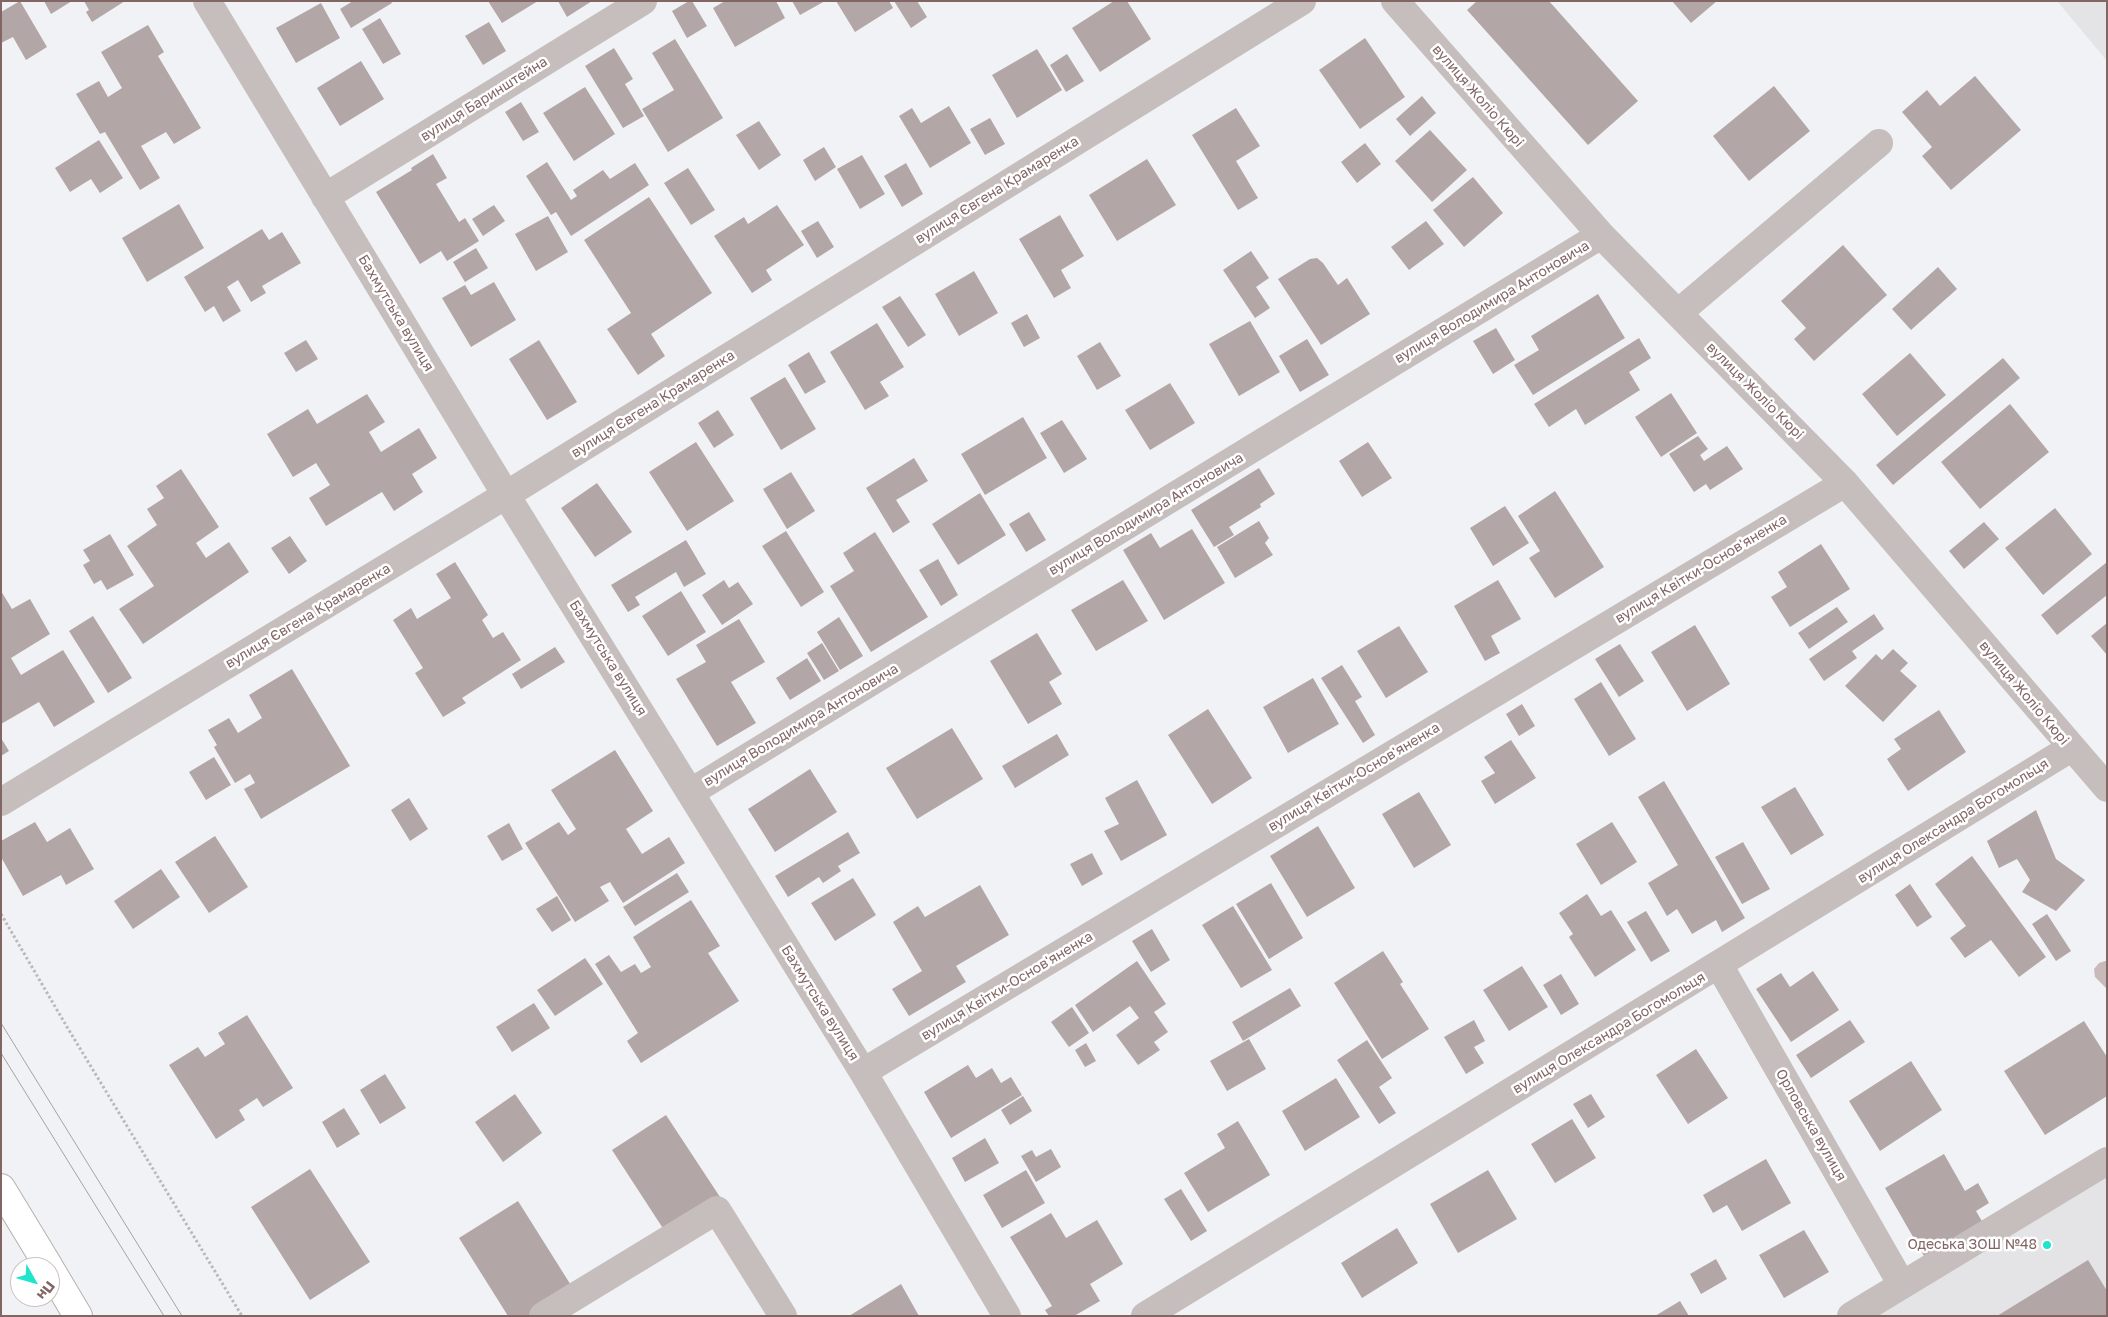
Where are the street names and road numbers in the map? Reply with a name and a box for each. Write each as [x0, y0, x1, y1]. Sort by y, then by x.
street label: вулиця Жоліо Кюрі [1429, 41, 1527, 151]
street label: вулиця Баринштейна [418, 53, 550, 145]
street label: вулиця Євгена Крамаренка [912, 133, 1082, 247]
street label: вулиця Володимира Антоновича [1392, 237, 1592, 367]
street label: Бахмутська вулиця [355, 252, 437, 374]
street label: вулиця Жоліо Кюрі [1703, 339, 1807, 443]
street label: вулиця Євгена Крамаренка [568, 347, 738, 461]
street label: вулиця Володимира Антоновича [1046, 449, 1246, 579]
street label: вулиця Квітки-Основ'яненка [1612, 511, 1790, 627]
street label: вулиця Євгена Крамаренка [222, 560, 394, 672]
street label: Бахмутська вулиця [566, 597, 650, 719]
street label: вулиця Жоліо Кюрі [1976, 638, 2072, 748]
street label: вулиця Володимира Антоновича [701, 660, 901, 790]
street label: вулиця Квітки-Основ'яненка [1265, 719, 1443, 835]
street label: вулиця Олександра Богомольця [1854, 755, 2052, 887]
street label: вулиця Квітки-Основ'яненка [918, 928, 1096, 1044]
street label: Бахмутська вулиця [778, 942, 862, 1064]
street label: вулиця Олександра Богомольця [1510, 969, 1708, 1097]
street label: Орловська вулиця [1772, 1066, 1850, 1184]

